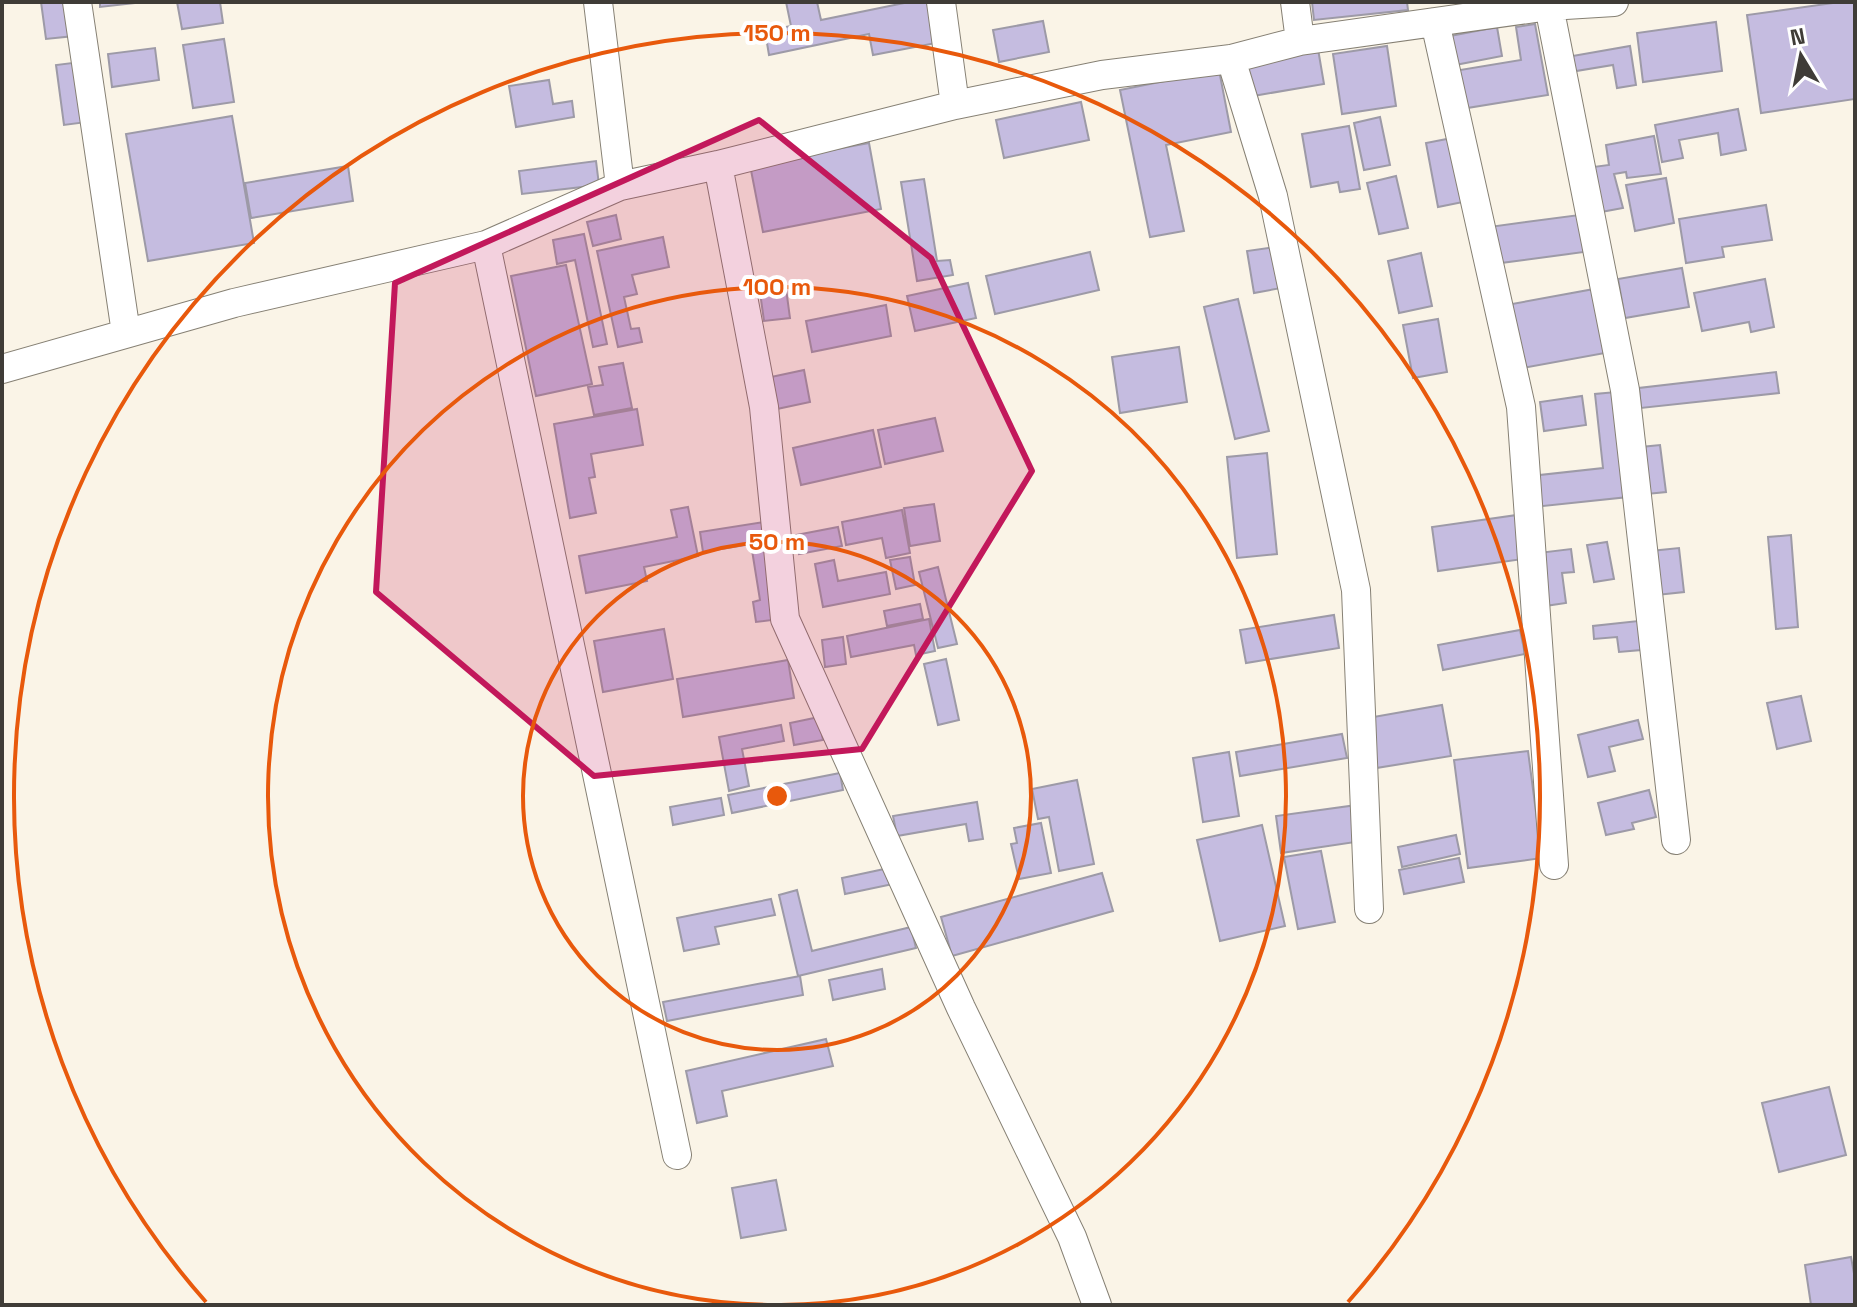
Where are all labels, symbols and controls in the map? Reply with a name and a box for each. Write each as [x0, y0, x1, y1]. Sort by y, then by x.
north arrow [1761, 16, 1841, 96]
text: 150 m [743, 17, 811, 48]
text: N [1788, 21, 1807, 51]
text: 100 m [743, 271, 811, 302]
text: 50 m [749, 526, 805, 557]
centre of rings [763, 782, 791, 810]

